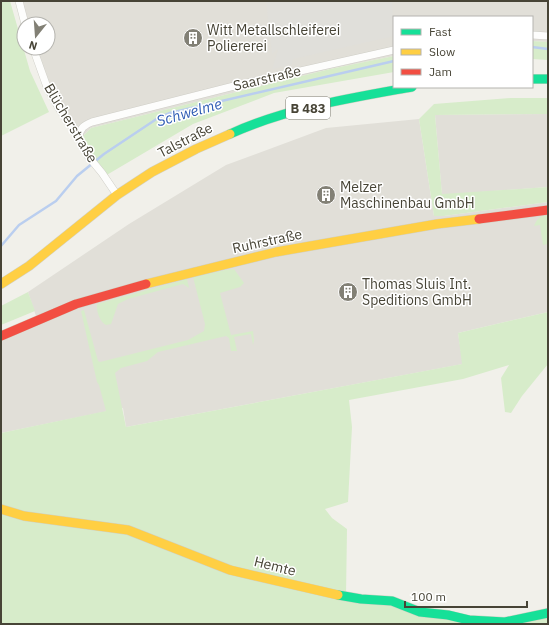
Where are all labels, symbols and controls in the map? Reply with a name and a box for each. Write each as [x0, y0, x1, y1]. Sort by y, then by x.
north arrow [16, 16, 56, 56]
legend [393, 16, 533, 88]
place label: Witt Metallschleiferei Poliererei [207, 21, 340, 55]
text: Fast [429, 24, 452, 39]
building icon: Witt Metallschleiferei Poliererei [182, 27, 204, 49]
text: N [27, 38, 39, 53]
text: Slow [429, 44, 455, 59]
street label: Saarstraße [231, 61, 303, 95]
text: Jam [429, 64, 452, 79]
street label: Blücherstraße [40, 80, 102, 166]
water label: Schwelme [154, 94, 224, 130]
road number: B 483 [286, 97, 330, 119]
street label: Talstraße [155, 118, 216, 161]
place label: Melzer Maschinenbau GmbH [340, 178, 475, 212]
building icon: Melzer Maschinenbau GmbH [315, 184, 337, 206]
street label: Ruhrstraße [230, 225, 304, 257]
place label: Thomas Sluis Int. Speditions GmbH [362, 275, 472, 309]
building icon: Thomas Sluis Int. Speditions GmbH [337, 281, 359, 303]
street label: Hemte [252, 552, 298, 580]
scale bar [405, 583, 527, 609]
text: 100 m [411, 589, 446, 604]

